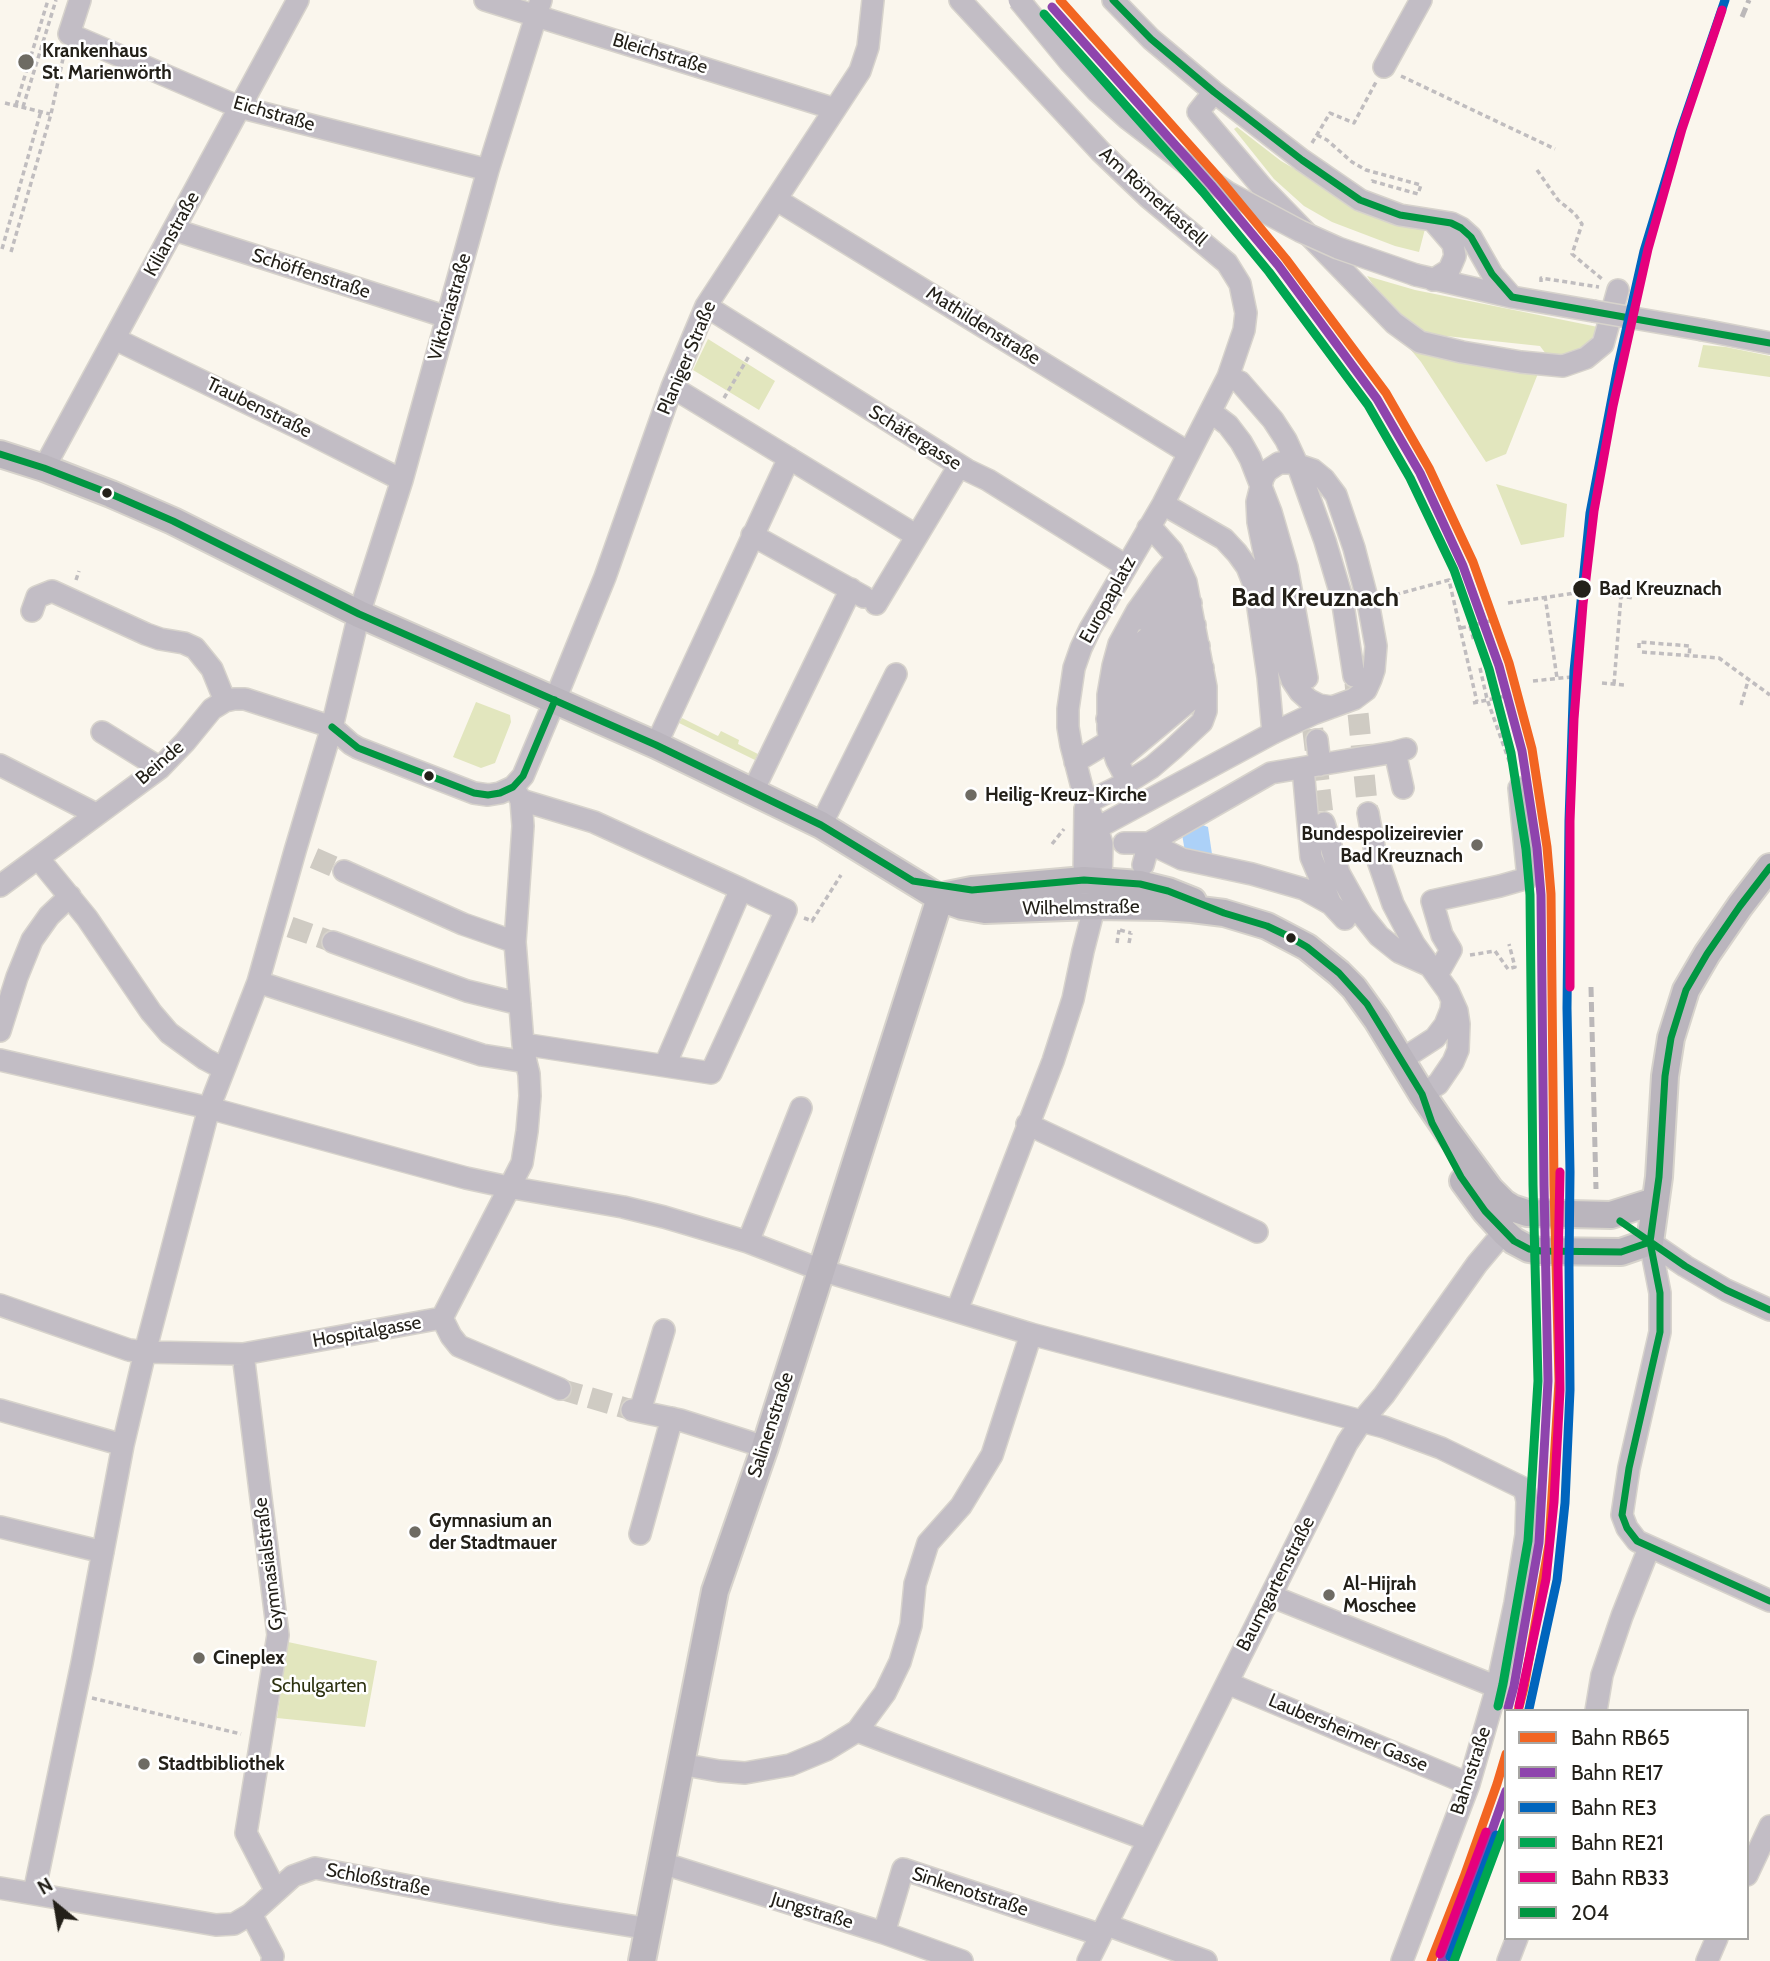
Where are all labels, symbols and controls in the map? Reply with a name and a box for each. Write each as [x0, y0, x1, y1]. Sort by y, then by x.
street label: Bleichstraße [610, 29, 710, 79]
place label: Krankenhaus St. Marienwörth [42, 40, 172, 84]
marker: Krankenhaus St. Marienwörth [16, 52, 36, 72]
street label: Eichstraße [231, 92, 317, 136]
street label: Am Römerkastell [1094, 143, 1212, 251]
street label: Kilianstraße [139, 188, 205, 280]
street label: Schöffenstraße [249, 244, 373, 304]
street label: Viktoriastraße [424, 251, 476, 363]
street label: Mathildenstraße [922, 282, 1044, 370]
street label: Planiger Straße [653, 298, 721, 418]
street label: Traubenstraße [203, 373, 315, 443]
street label: Schäfergasse [865, 401, 965, 475]
unlabelled marker [100, 486, 114, 500]
street label: Europaplatz [1075, 553, 1141, 647]
marker: Bad Kreuznach [1571, 578, 1593, 600]
place label: Bad Kreuznach [1599, 578, 1722, 600]
district label: Bad Kreuznach [1231, 582, 1399, 614]
street label: Beinde [131, 736, 189, 790]
unlabelled marker [422, 769, 436, 783]
place label: Heilig-Kreuz-Kirche [985, 784, 1147, 806]
marker: Heilig-Kreuz-Kirche [963, 787, 979, 803]
place label: Bundespolizeirevier Bad Kreuznach [1301, 823, 1463, 867]
marker: Bundespolizeirevier Bad Kreuznach [1469, 837, 1485, 853]
street label: Wilhelmstraße [1022, 896, 1140, 920]
unlabelled marker [1284, 931, 1298, 945]
street label: Hospitalgasse [311, 1311, 423, 1353]
street label: Salinenstraße [743, 1369, 799, 1481]
street label: Gymnasialstraße [250, 1496, 288, 1632]
place label: Gymnasium an der Stadtmauer [429, 1510, 557, 1554]
street label: Baumgartenstraße [1232, 1513, 1320, 1655]
marker: Gymnasium an der Stadtmauer [407, 1524, 423, 1540]
place label: Al-Hijrah Moschee [1343, 1573, 1417, 1617]
marker: Al-Hijrah Moschee [1321, 1587, 1337, 1603]
place label: Cineplex [213, 1647, 285, 1669]
marker: Cineplex [191, 1650, 207, 1666]
park label: Schulgarten [271, 1675, 367, 1697]
street label: Laubersheimer Gasse [1265, 1689, 1431, 1777]
legend [1504, 1709, 1749, 1940]
street label: Bahnstraße [1446, 1724, 1496, 1818]
text: Bahn RB65 [1571, 1725, 1670, 1750]
place label: Stadtbibliothek [158, 1753, 285, 1775]
marker: Stadtbibliothek [136, 1756, 152, 1772]
text: Bahn RE17 [1571, 1760, 1663, 1785]
text: Bahn RE3 [1571, 1795, 1657, 1820]
text: Bahn RE21 [1571, 1830, 1664, 1855]
street label: Schloßstraße [324, 1859, 432, 1901]
street label: Sinkenotstraße [909, 1863, 1031, 1921]
text: Bahn RB33 [1571, 1865, 1669, 1890]
north arrow [21, 1870, 91, 1940]
text: N [34, 1873, 57, 1900]
street label: Jungstraße [768, 1888, 856, 1934]
text: 204 [1571, 1900, 1609, 1925]

